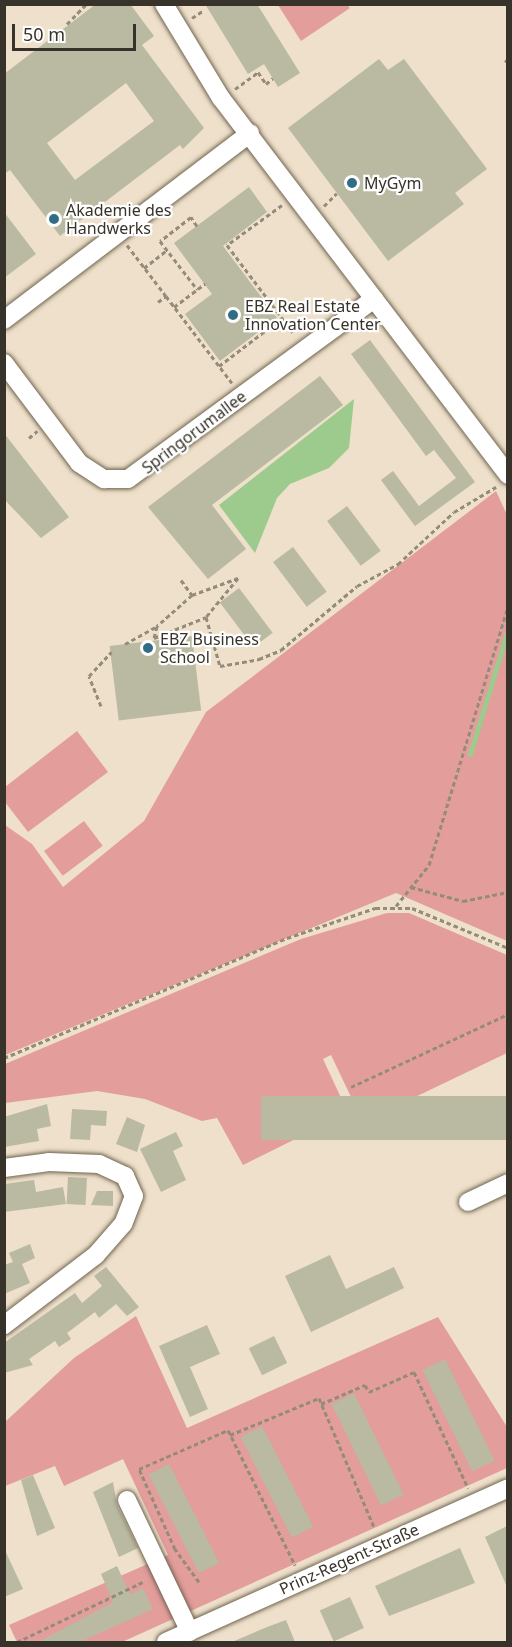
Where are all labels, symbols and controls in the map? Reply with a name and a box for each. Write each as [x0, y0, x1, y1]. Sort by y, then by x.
scale bar [15, 12, 140, 50]
text: 50 m [23, 22, 65, 46]
place label: MyGym [364, 173, 421, 193]
marker: MyGym [345, 176, 359, 190]
place label: Akademie des Handwerks [66, 200, 171, 238]
marker: Akademie des Handwerks [47, 212, 61, 226]
place label: EBZ Real Estate Innovation Center [245, 296, 381, 334]
marker: EBZ Real Estate Innovation Center [226, 308, 240, 322]
street label: Springorumallee [138, 387, 250, 477]
place label: EBZ Business School [160, 629, 259, 667]
marker: EBZ Business School [141, 641, 155, 655]
street label: Prinz-Regent-Straße [276, 1520, 422, 1598]

